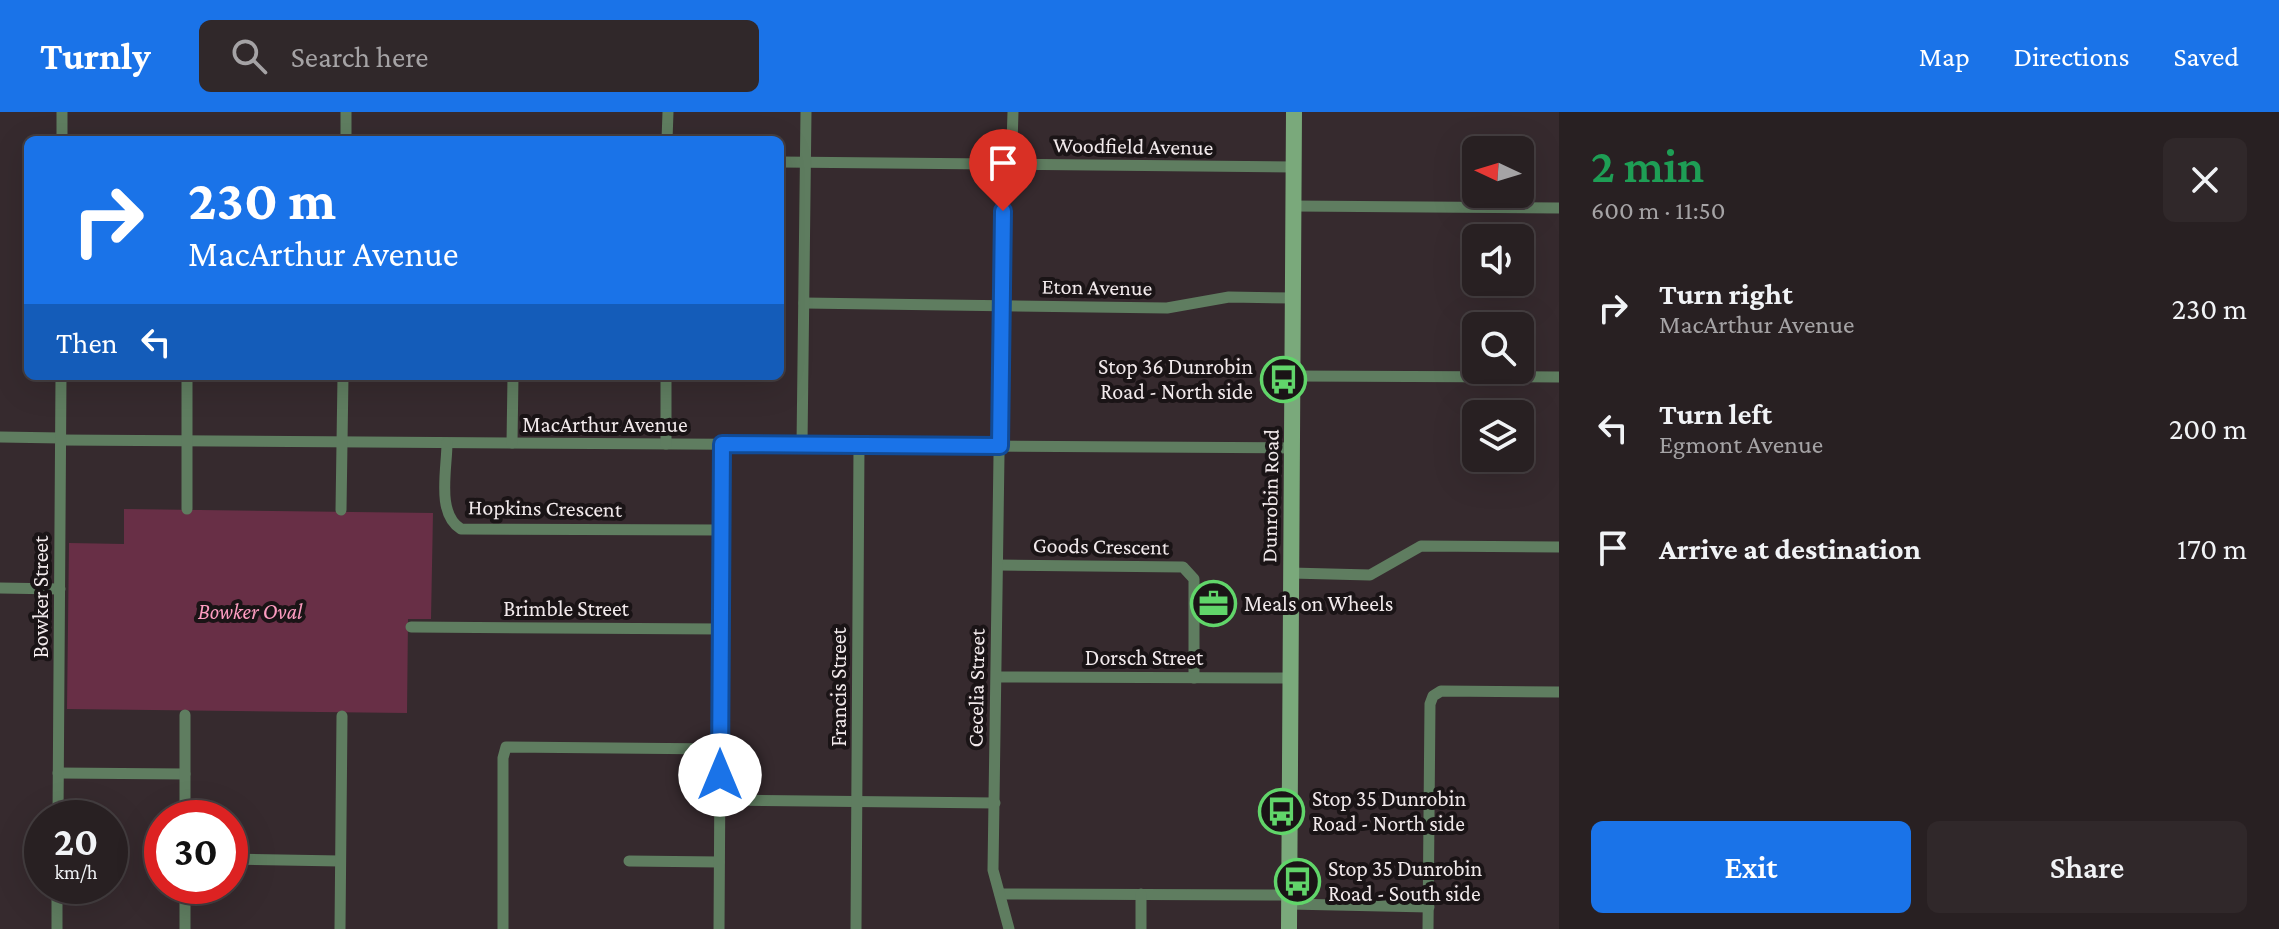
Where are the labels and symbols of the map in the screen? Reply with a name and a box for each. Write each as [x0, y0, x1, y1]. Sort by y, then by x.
pin [969, 129, 1037, 211]
street label: Woodfield Avenue [1053, 132, 1213, 160]
north arrow [1462, 136, 1534, 208]
street label: Eton Avenue [1041, 274, 1153, 300]
place label: Stop 36 Dunrobin Road - North side [1098, 354, 1253, 404]
bus stop icon: Stop 36 Dunrobin Road - North side [1260, 355, 1308, 403]
street label: MacArthur Avenue [522, 412, 688, 437]
street label: Dunrobin Road [1256, 428, 1284, 563]
street label: Hopkins Crescent [468, 494, 623, 522]
street label: Goods Crescent [1033, 532, 1170, 560]
street label: Bowker Street [28, 535, 53, 658]
office icon: Meals on Wheels [1189, 579, 1237, 627]
place label: Meals on Wheels [1244, 591, 1393, 616]
street label: Brimble Street [503, 596, 630, 621]
park label: Bowker Oval [198, 599, 303, 624]
street label: Francis Street [826, 627, 851, 747]
street label: Cecelia Street [962, 628, 990, 748]
street label: Dorsch Street [1085, 645, 1204, 670]
position arrow [678, 733, 762, 817]
place label: Stop 35 Dunrobin Road - North side [1312, 786, 1466, 836]
bus stop icon: Stop 35 Dunrobin Road - North side [1257, 787, 1305, 835]
speed limit sign: 30 [144, 800, 248, 904]
place label: Stop 35 Dunrobin Road - South side [1328, 856, 1482, 906]
bus stop icon: Stop 35 Dunrobin Road - South side [1273, 857, 1321, 905]

